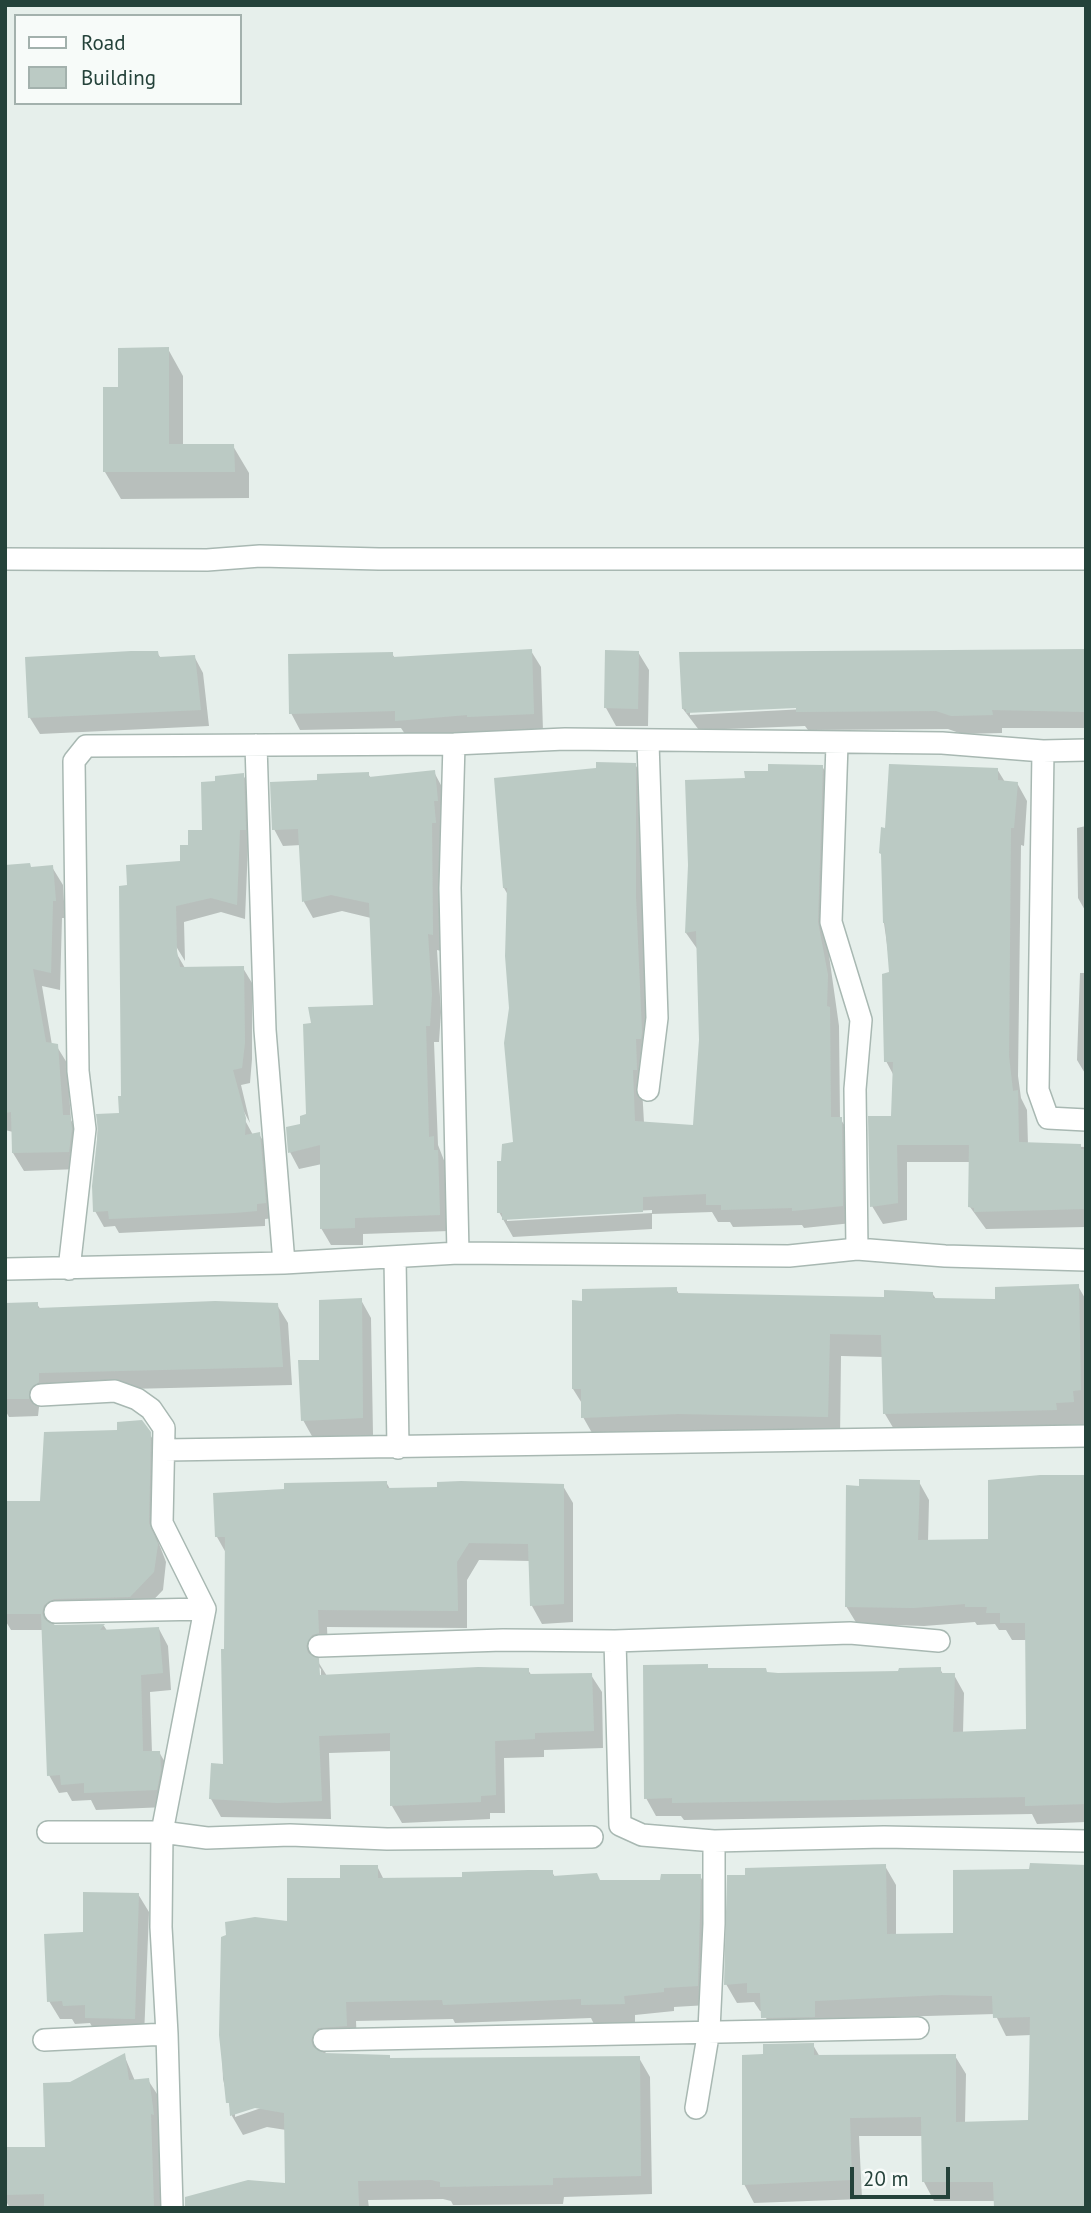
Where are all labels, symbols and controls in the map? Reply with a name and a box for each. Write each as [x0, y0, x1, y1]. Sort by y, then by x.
legend [14, 14, 242, 105]
text: Road [81, 29, 125, 56]
text: Building [81, 64, 156, 91]
scale bar [853, 2154, 953, 2198]
text: 20 m [863, 2165, 909, 2192]

